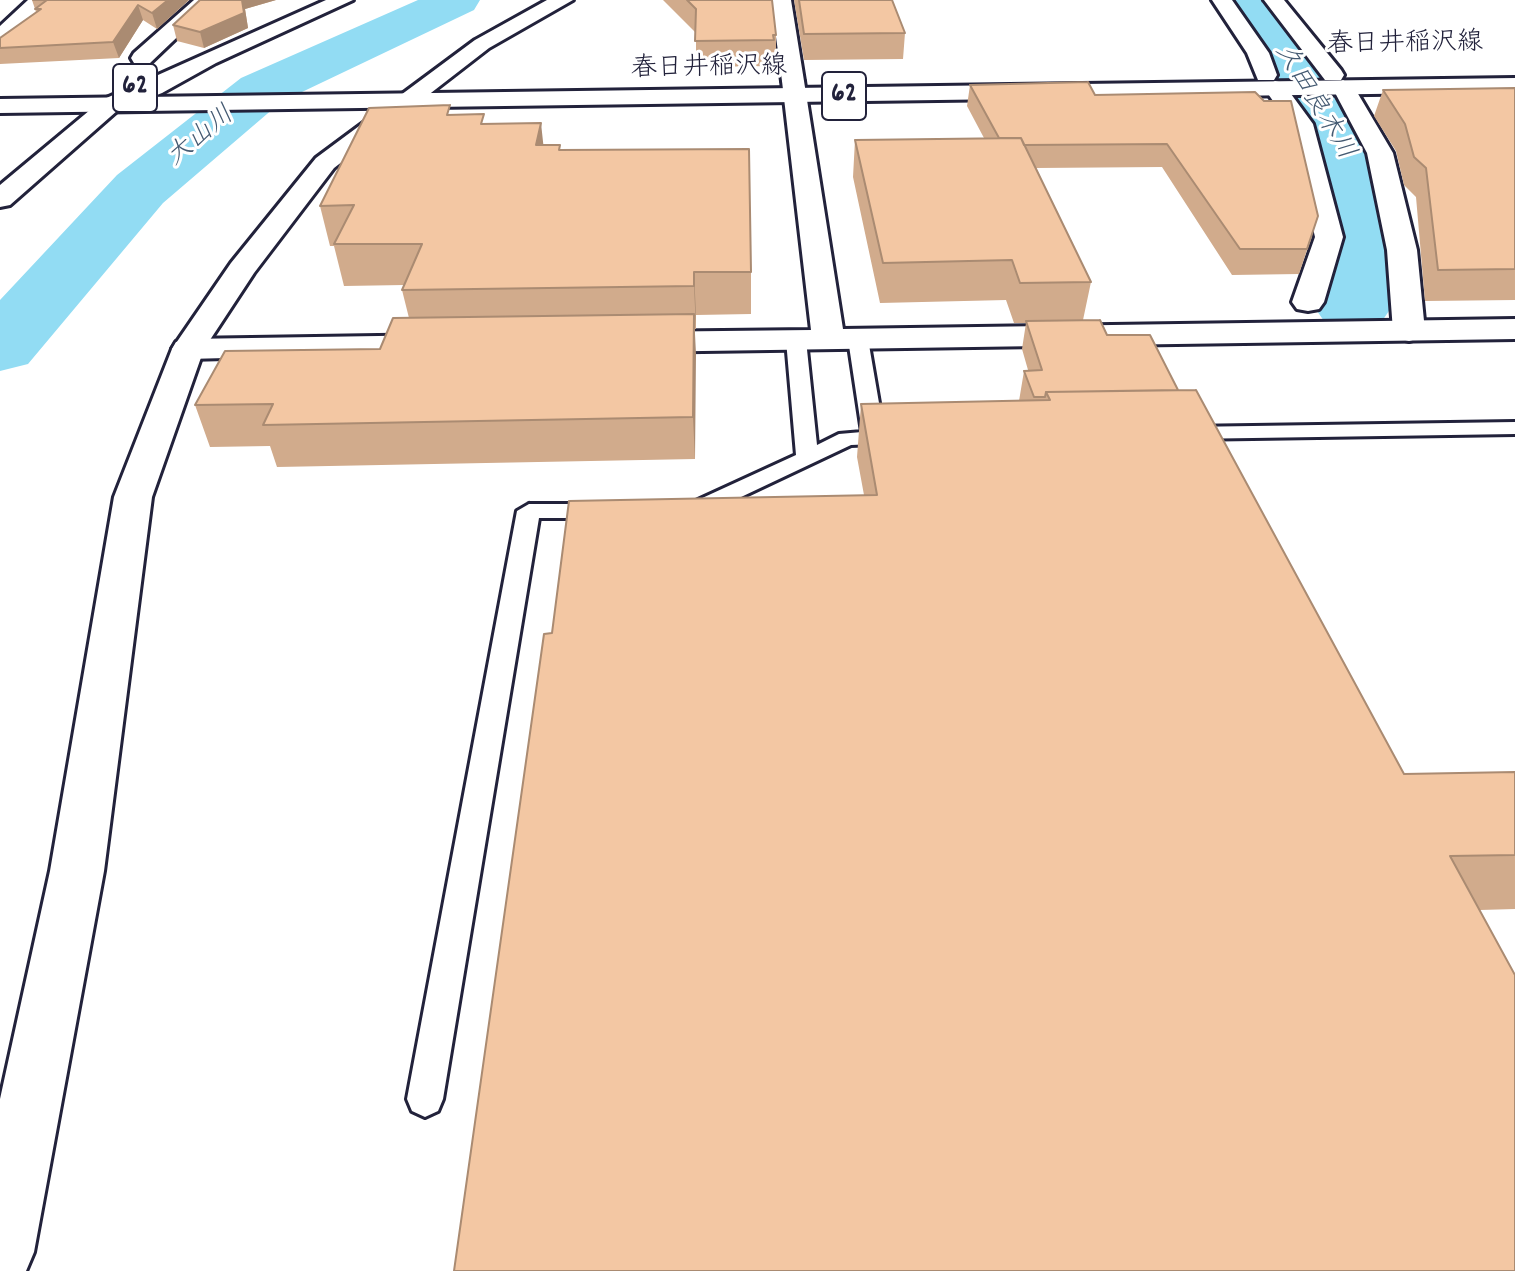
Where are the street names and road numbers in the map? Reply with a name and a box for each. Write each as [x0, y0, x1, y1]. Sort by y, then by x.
street label: 春日井稲沢線 [1327, 29, 1483, 63]
street label: 春日井稲沢線 [631, 53, 787, 87]
road number: 62 [113, 64, 157, 112]
road number: 62 [822, 72, 866, 120]

